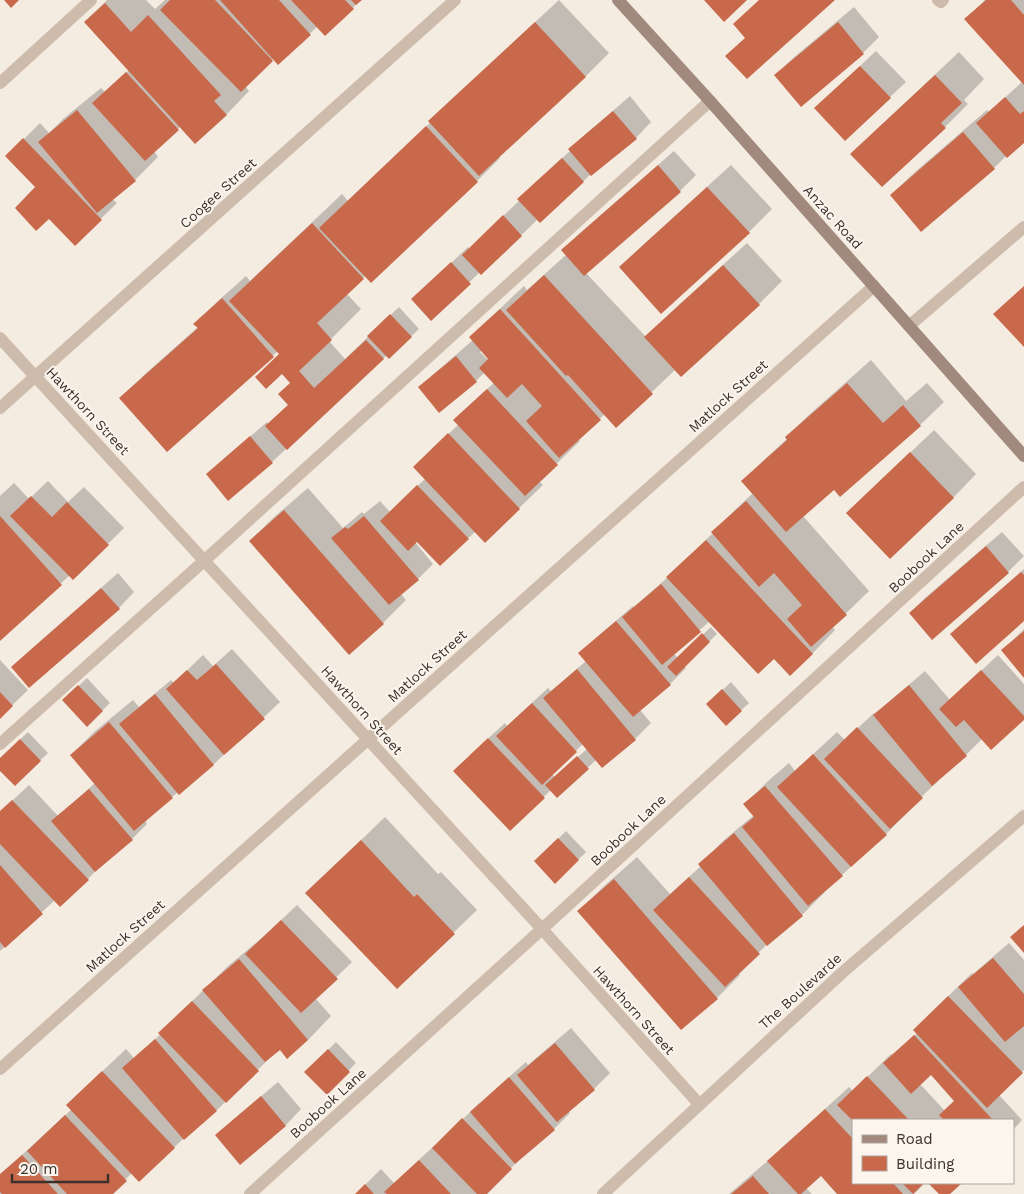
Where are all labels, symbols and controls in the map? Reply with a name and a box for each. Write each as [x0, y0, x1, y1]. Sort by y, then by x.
street label: Coogee Street [177, 155, 259, 231]
street label: Anzac Road [800, 182, 866, 252]
street label: Matlock Street [685, 356, 771, 436]
street label: Hawthorn Street [43, 364, 133, 458]
street label: Boobook Lane [885, 518, 967, 596]
street label: Matlock Street [384, 626, 470, 706]
street label: Hawthorn Street [318, 662, 406, 758]
street label: Boobook Lane [587, 791, 669, 869]
street label: Matlock Street [82, 896, 168, 976]
street label: The Boulevarde [755, 950, 845, 1032]
street label: Hawthorn Street [590, 962, 678, 1058]
street label: Boobook Lane [287, 1065, 369, 1141]
legend [852, 1119, 1014, 1184]
text: Road [896, 1130, 933, 1148]
scale bar [12, 1152, 109, 1184]
text: Building [896, 1155, 954, 1173]
text: 20 m [20, 1160, 58, 1178]

